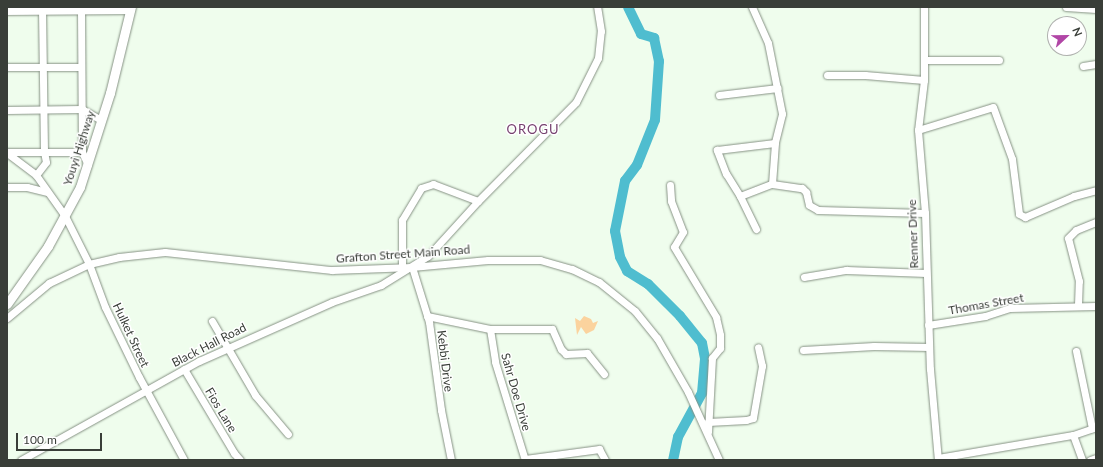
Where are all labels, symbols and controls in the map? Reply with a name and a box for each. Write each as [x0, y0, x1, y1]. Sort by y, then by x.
north arrow [1047, 16, 1087, 56]
text: N [1070, 25, 1085, 38]
street label: Youyi Highway [60, 109, 98, 187]
district label: OROGU [507, 121, 559, 137]
street label: Renner Drive [905, 199, 921, 269]
street label: Grafton Street Main Road [335, 242, 471, 266]
street label: Thomas Street [947, 290, 1025, 318]
street label: Hulket Street [110, 300, 152, 370]
street label: Black Hall Road [169, 320, 249, 370]
street label: Kebbi Drive [434, 329, 456, 393]
street label: Sahr Doe Drive [498, 351, 534, 433]
street label: Fios Lane [202, 385, 240, 435]
scale bar [18, 425, 104, 451]
text: 100 m [23, 432, 57, 447]

